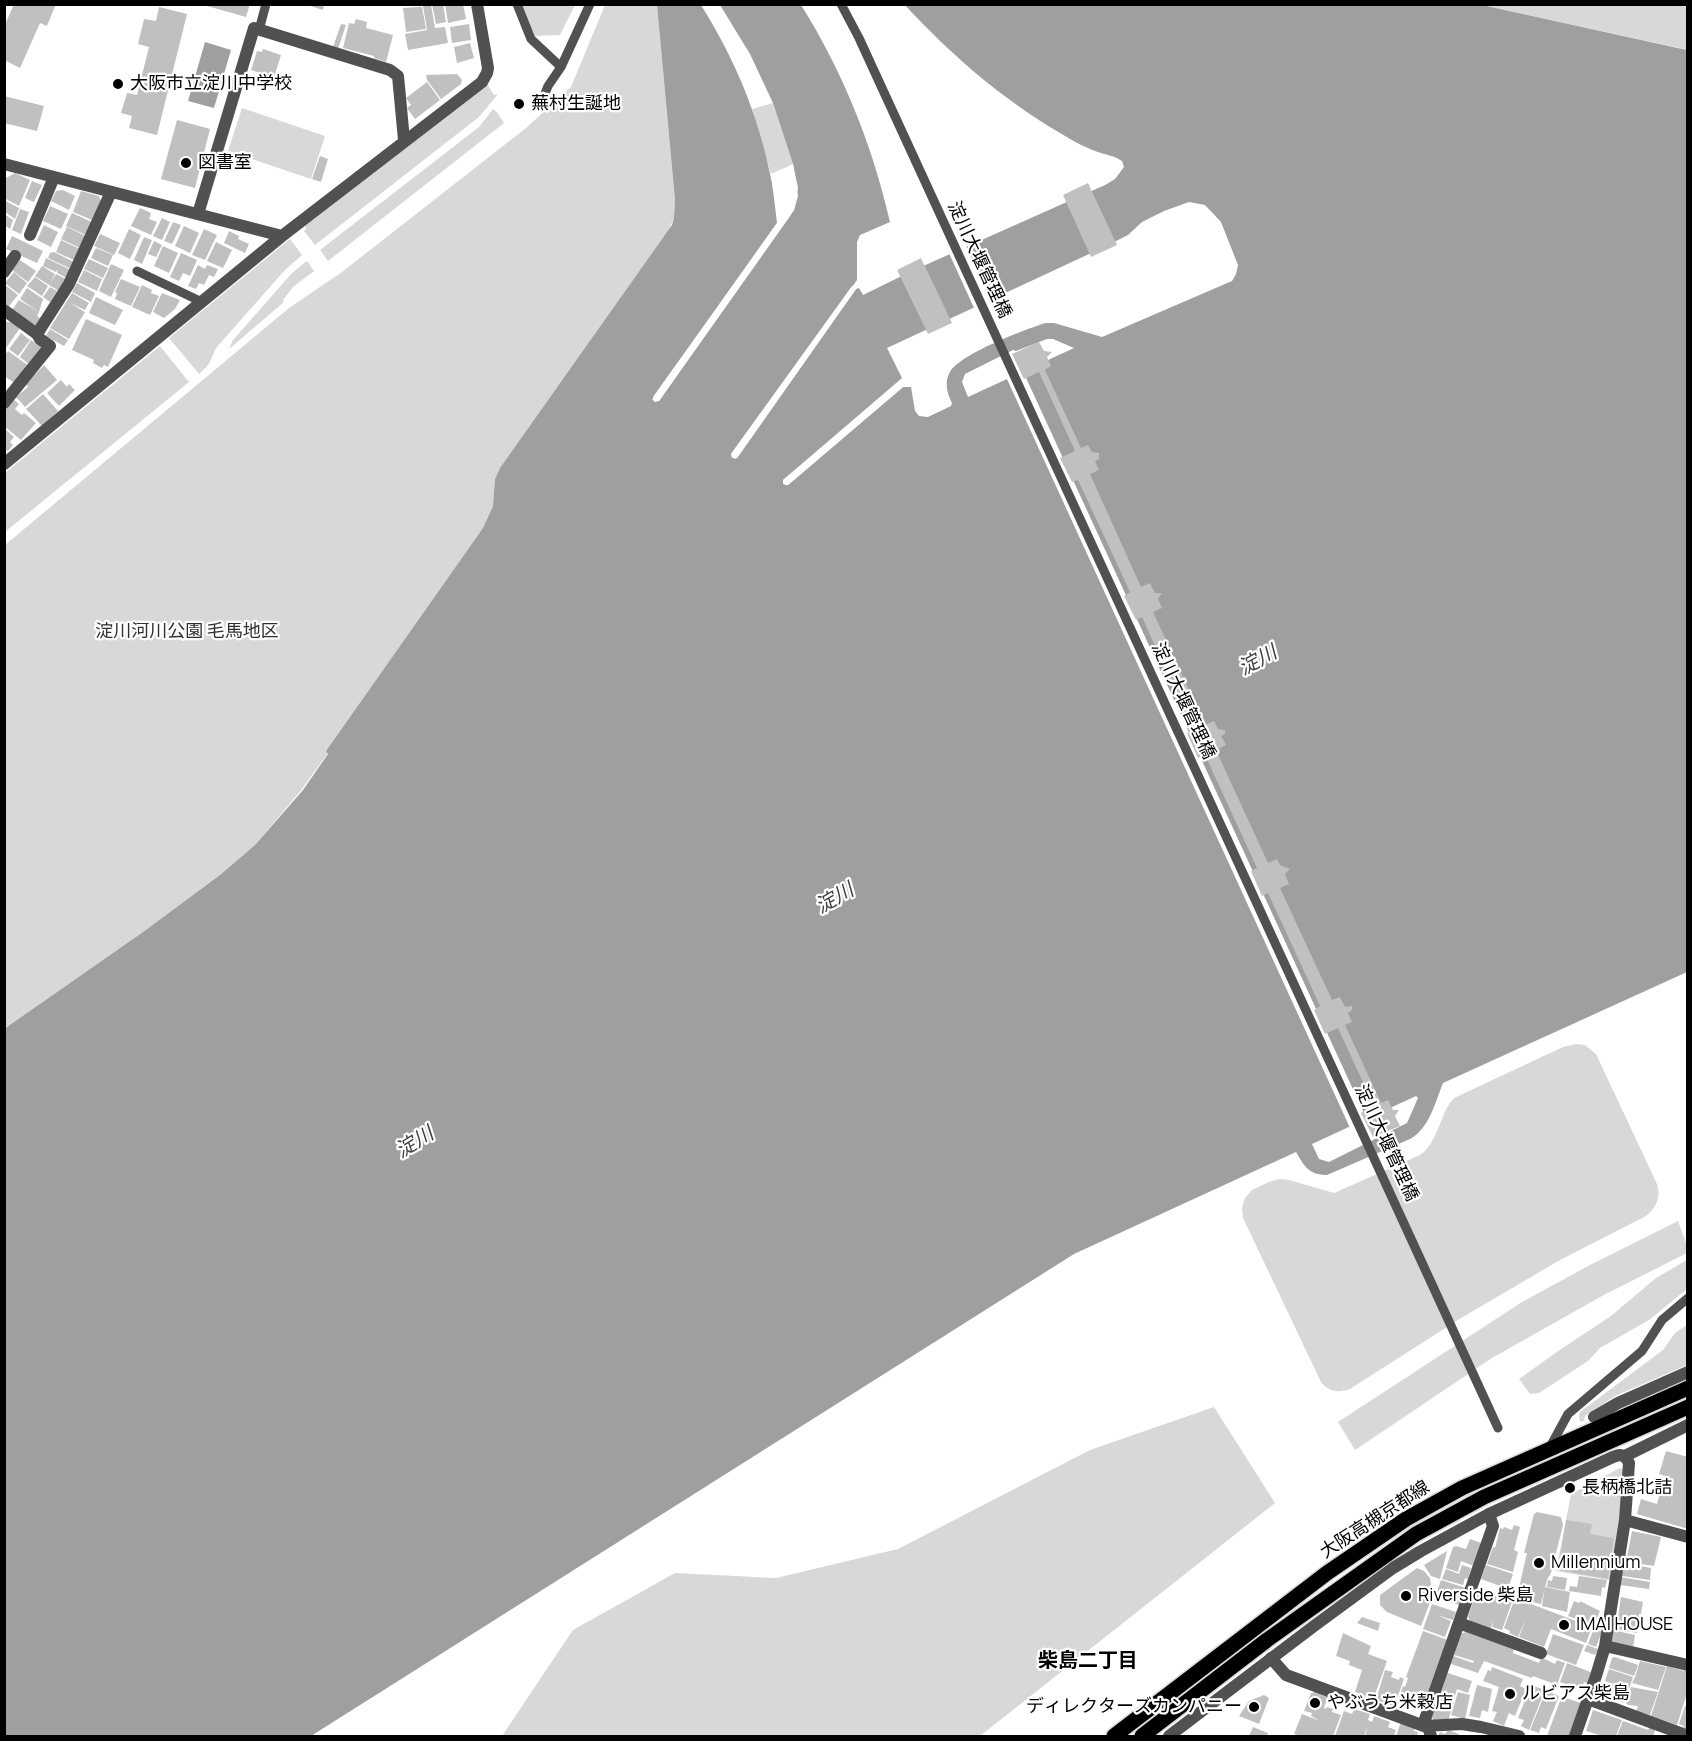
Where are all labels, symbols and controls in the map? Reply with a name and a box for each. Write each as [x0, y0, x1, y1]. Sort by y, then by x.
place label: 大阪市立淀川中学校 [130, 73, 292, 95]
marker: 大阪市立淀川中学校 [111, 77, 125, 91]
place label: 蕪村生誕地 [531, 93, 621, 115]
marker: 蕪村生誕地 [512, 97, 526, 111]
place label: 図書室 [198, 152, 252, 174]
marker: 図書室 [179, 156, 193, 170]
street label: 淀川大堰管理橋 [943, 198, 1015, 322]
park label: 淀川河川公園 毛馬地区 [95, 621, 279, 643]
street label: 淀川大堰管理橋 [1147, 639, 1219, 763]
water label: 淀川 [1235, 641, 1281, 681]
water label: 淀川 [812, 879, 858, 919]
street label: 淀川大堰管理橋 [1350, 1081, 1422, 1205]
water label: 淀川 [392, 1122, 438, 1164]
street label: 大阪高槻京都線 [1316, 1477, 1434, 1563]
place label: 長柄橋北詰 [1582, 1477, 1672, 1499]
marker: 長柄橋北詰 [1563, 1481, 1577, 1495]
place label: Millennium [1551, 1552, 1641, 1574]
marker: Millennium [1532, 1556, 1546, 1570]
place label: Riverside 柴島 [1418, 1585, 1533, 1607]
marker: Riverside 柴島 [1399, 1589, 1413, 1603]
place label: IMAI HOUSE [1576, 1614, 1673, 1636]
marker: IMAI HOUSE [1557, 1618, 1571, 1632]
district label: 柴島二丁目 [1038, 1649, 1138, 1673]
place label: ルビアス柴島 [1522, 1683, 1630, 1705]
marker: ルビアス柴島 [1503, 1687, 1517, 1701]
place label: やぶうち米穀店 [1327, 1692, 1453, 1714]
place label: ディレクターズカンパニー [1026, 1696, 1242, 1718]
marker: やぶうち米穀店 [1308, 1696, 1322, 1710]
marker: ディレクターズカンパニー [1247, 1700, 1261, 1714]

